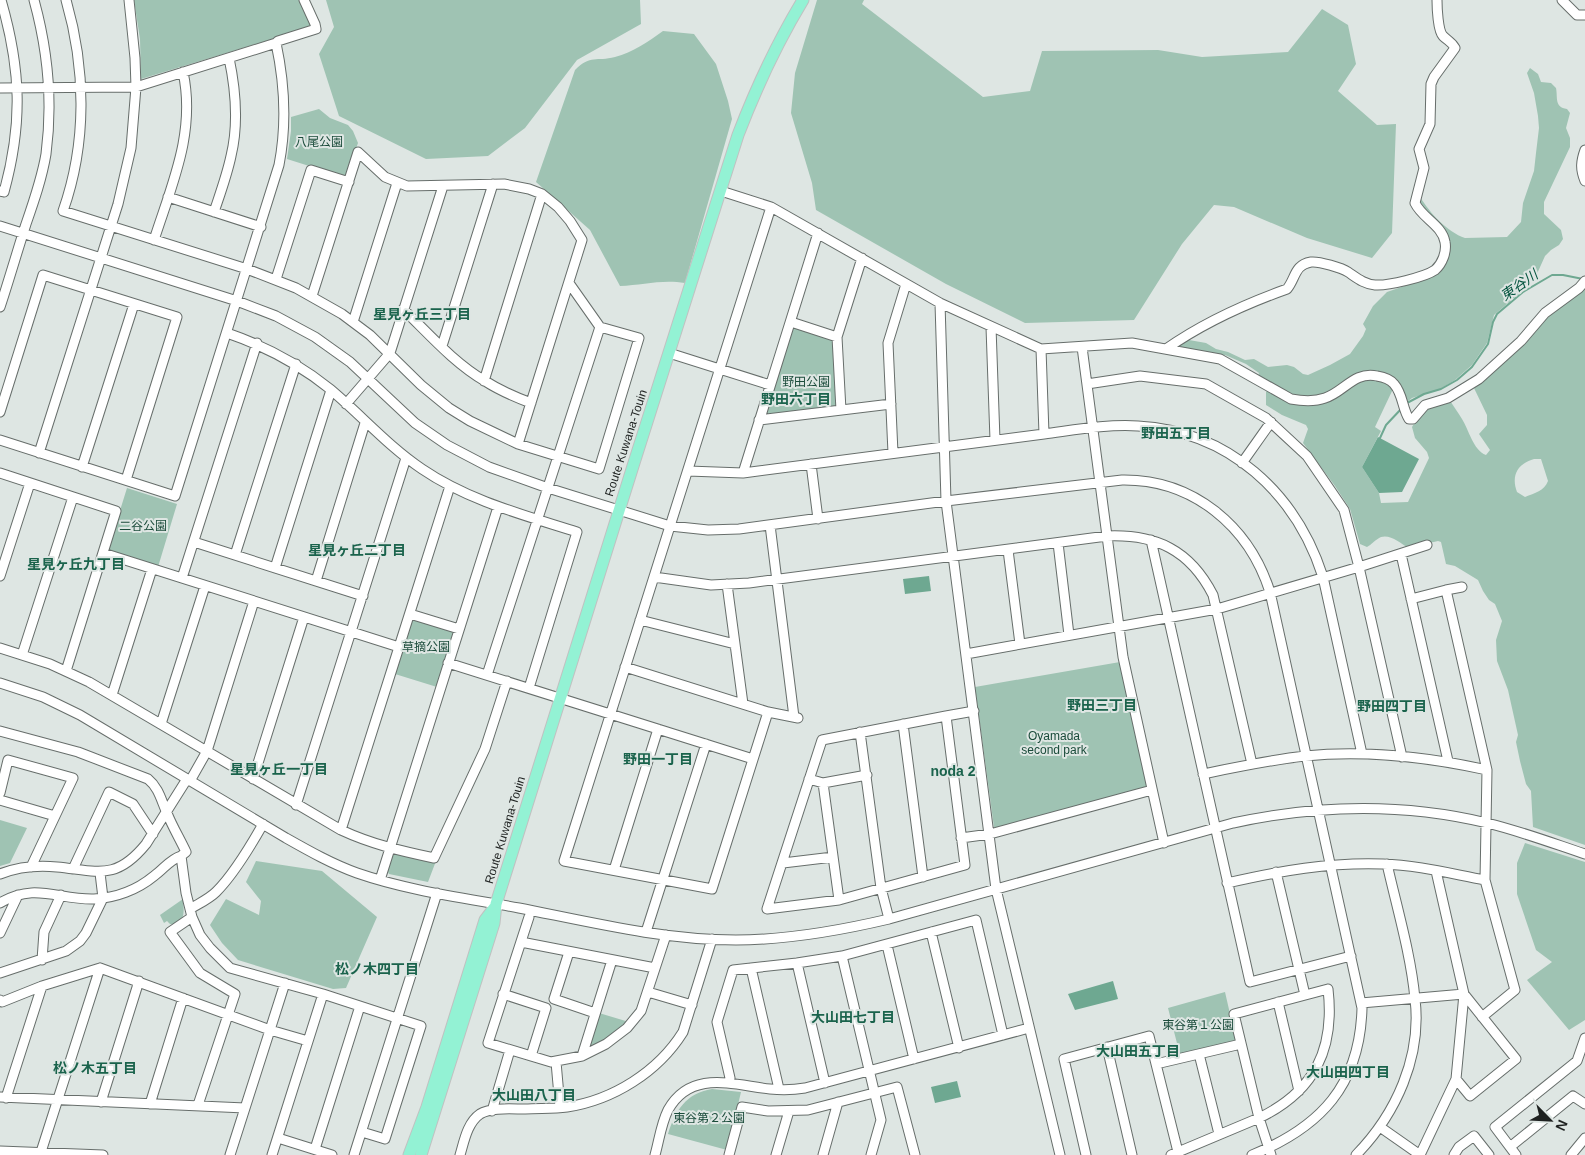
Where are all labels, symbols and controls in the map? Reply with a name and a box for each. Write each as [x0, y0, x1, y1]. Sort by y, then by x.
park label: 八尾公園 [295, 135, 343, 149]
water label: 東谷川 [1497, 265, 1542, 304]
district label: 星見ヶ丘三丁目 [373, 306, 471, 322]
park label: 野田公園 [782, 375, 830, 389]
street label: Route Kuwana-Touin [602, 388, 650, 498]
district label: 野田六丁目 [761, 391, 831, 407]
district label: 野田五丁目 [1141, 425, 1211, 441]
park label: 二谷公園 [119, 519, 167, 533]
district label: 星見ヶ丘二丁目 [308, 542, 406, 558]
district label: 星見ヶ丘九丁目 [27, 556, 125, 572]
park label: 草摘公園 [402, 640, 450, 654]
district label: 野田三丁目 [1067, 697, 1137, 713]
district label: 野田四丁目 [1357, 698, 1427, 714]
park label: Oyamada second park [1021, 729, 1088, 757]
district label: 野田一丁目 [623, 751, 693, 767]
district label: 星見ヶ丘一丁目 [230, 761, 328, 777]
district label: noda 2 [930, 763, 976, 779]
street label: Route Kuwana-Touin [482, 775, 528, 885]
district label: 松ノ木四丁目 [335, 961, 419, 977]
district label: 大山田七丁目 [811, 1009, 895, 1025]
park label: 東谷第１公園 [1162, 1018, 1234, 1032]
district label: 大山田五丁目 [1096, 1043, 1180, 1059]
district label: 松ノ木五丁目 [53, 1060, 137, 1076]
district label: 大山田四丁目 [1306, 1064, 1390, 1080]
district label: 大山田八丁目 [492, 1087, 576, 1103]
north arrow [1525, 1095, 1575, 1145]
park label: 東谷第２公園 [673, 1111, 745, 1125]
text: N [1553, 1117, 1571, 1133]

